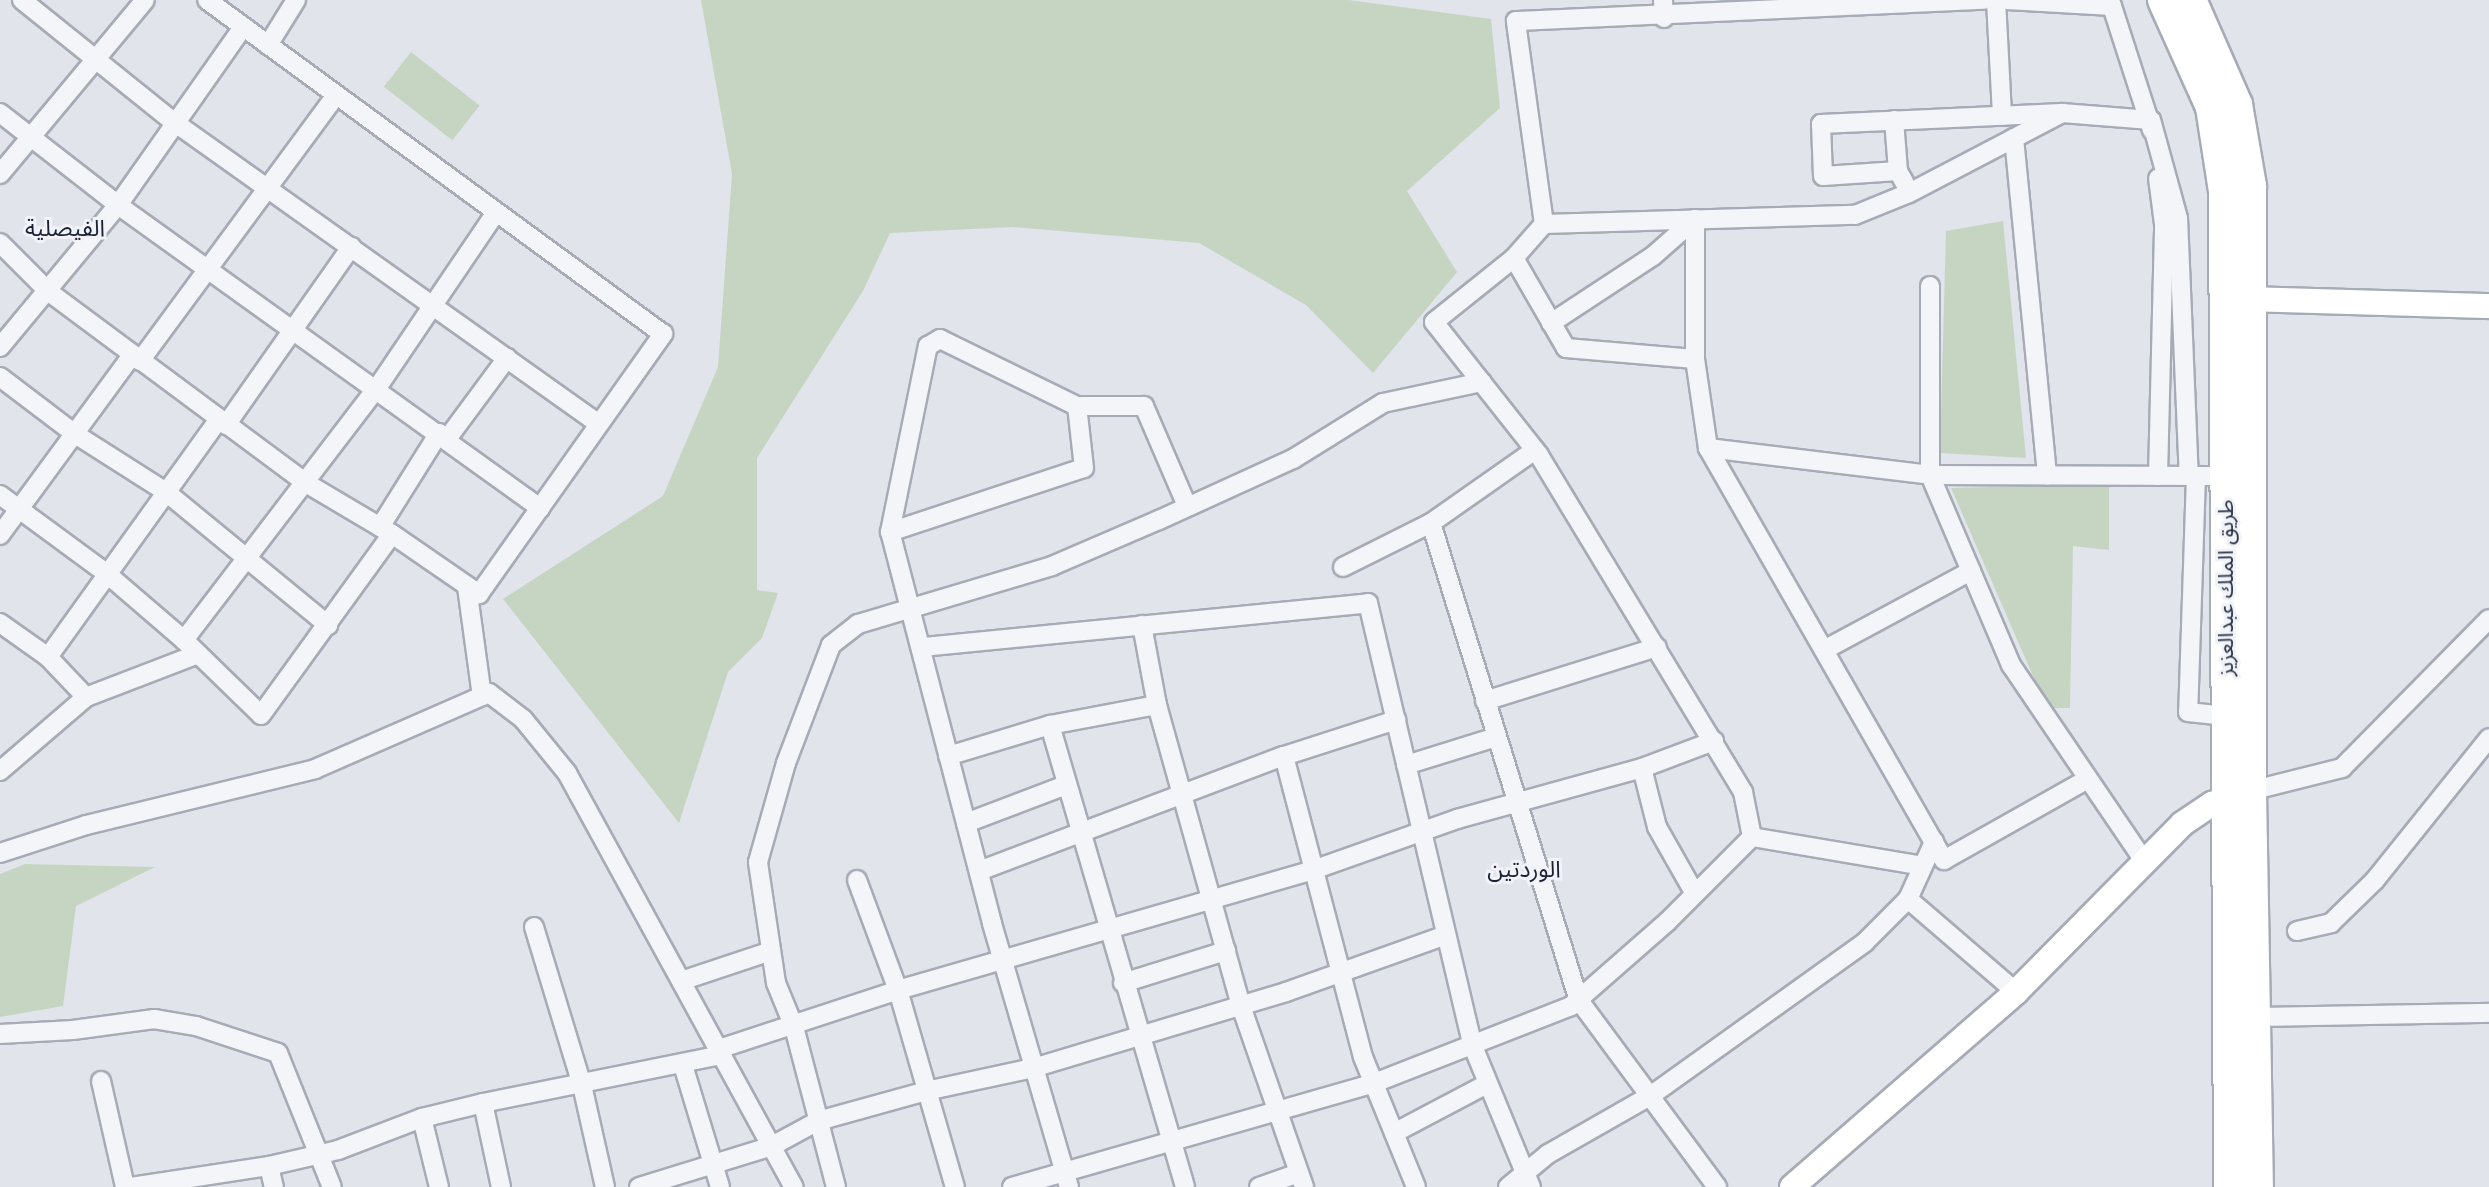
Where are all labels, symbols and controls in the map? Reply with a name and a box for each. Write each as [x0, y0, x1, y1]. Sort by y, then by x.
district label: الفيصلية [25, 214, 105, 242]
street label: طريق الملك عبدالعزيز [2213, 500, 2239, 676]
district label: الوردتين [1487, 855, 1561, 883]

